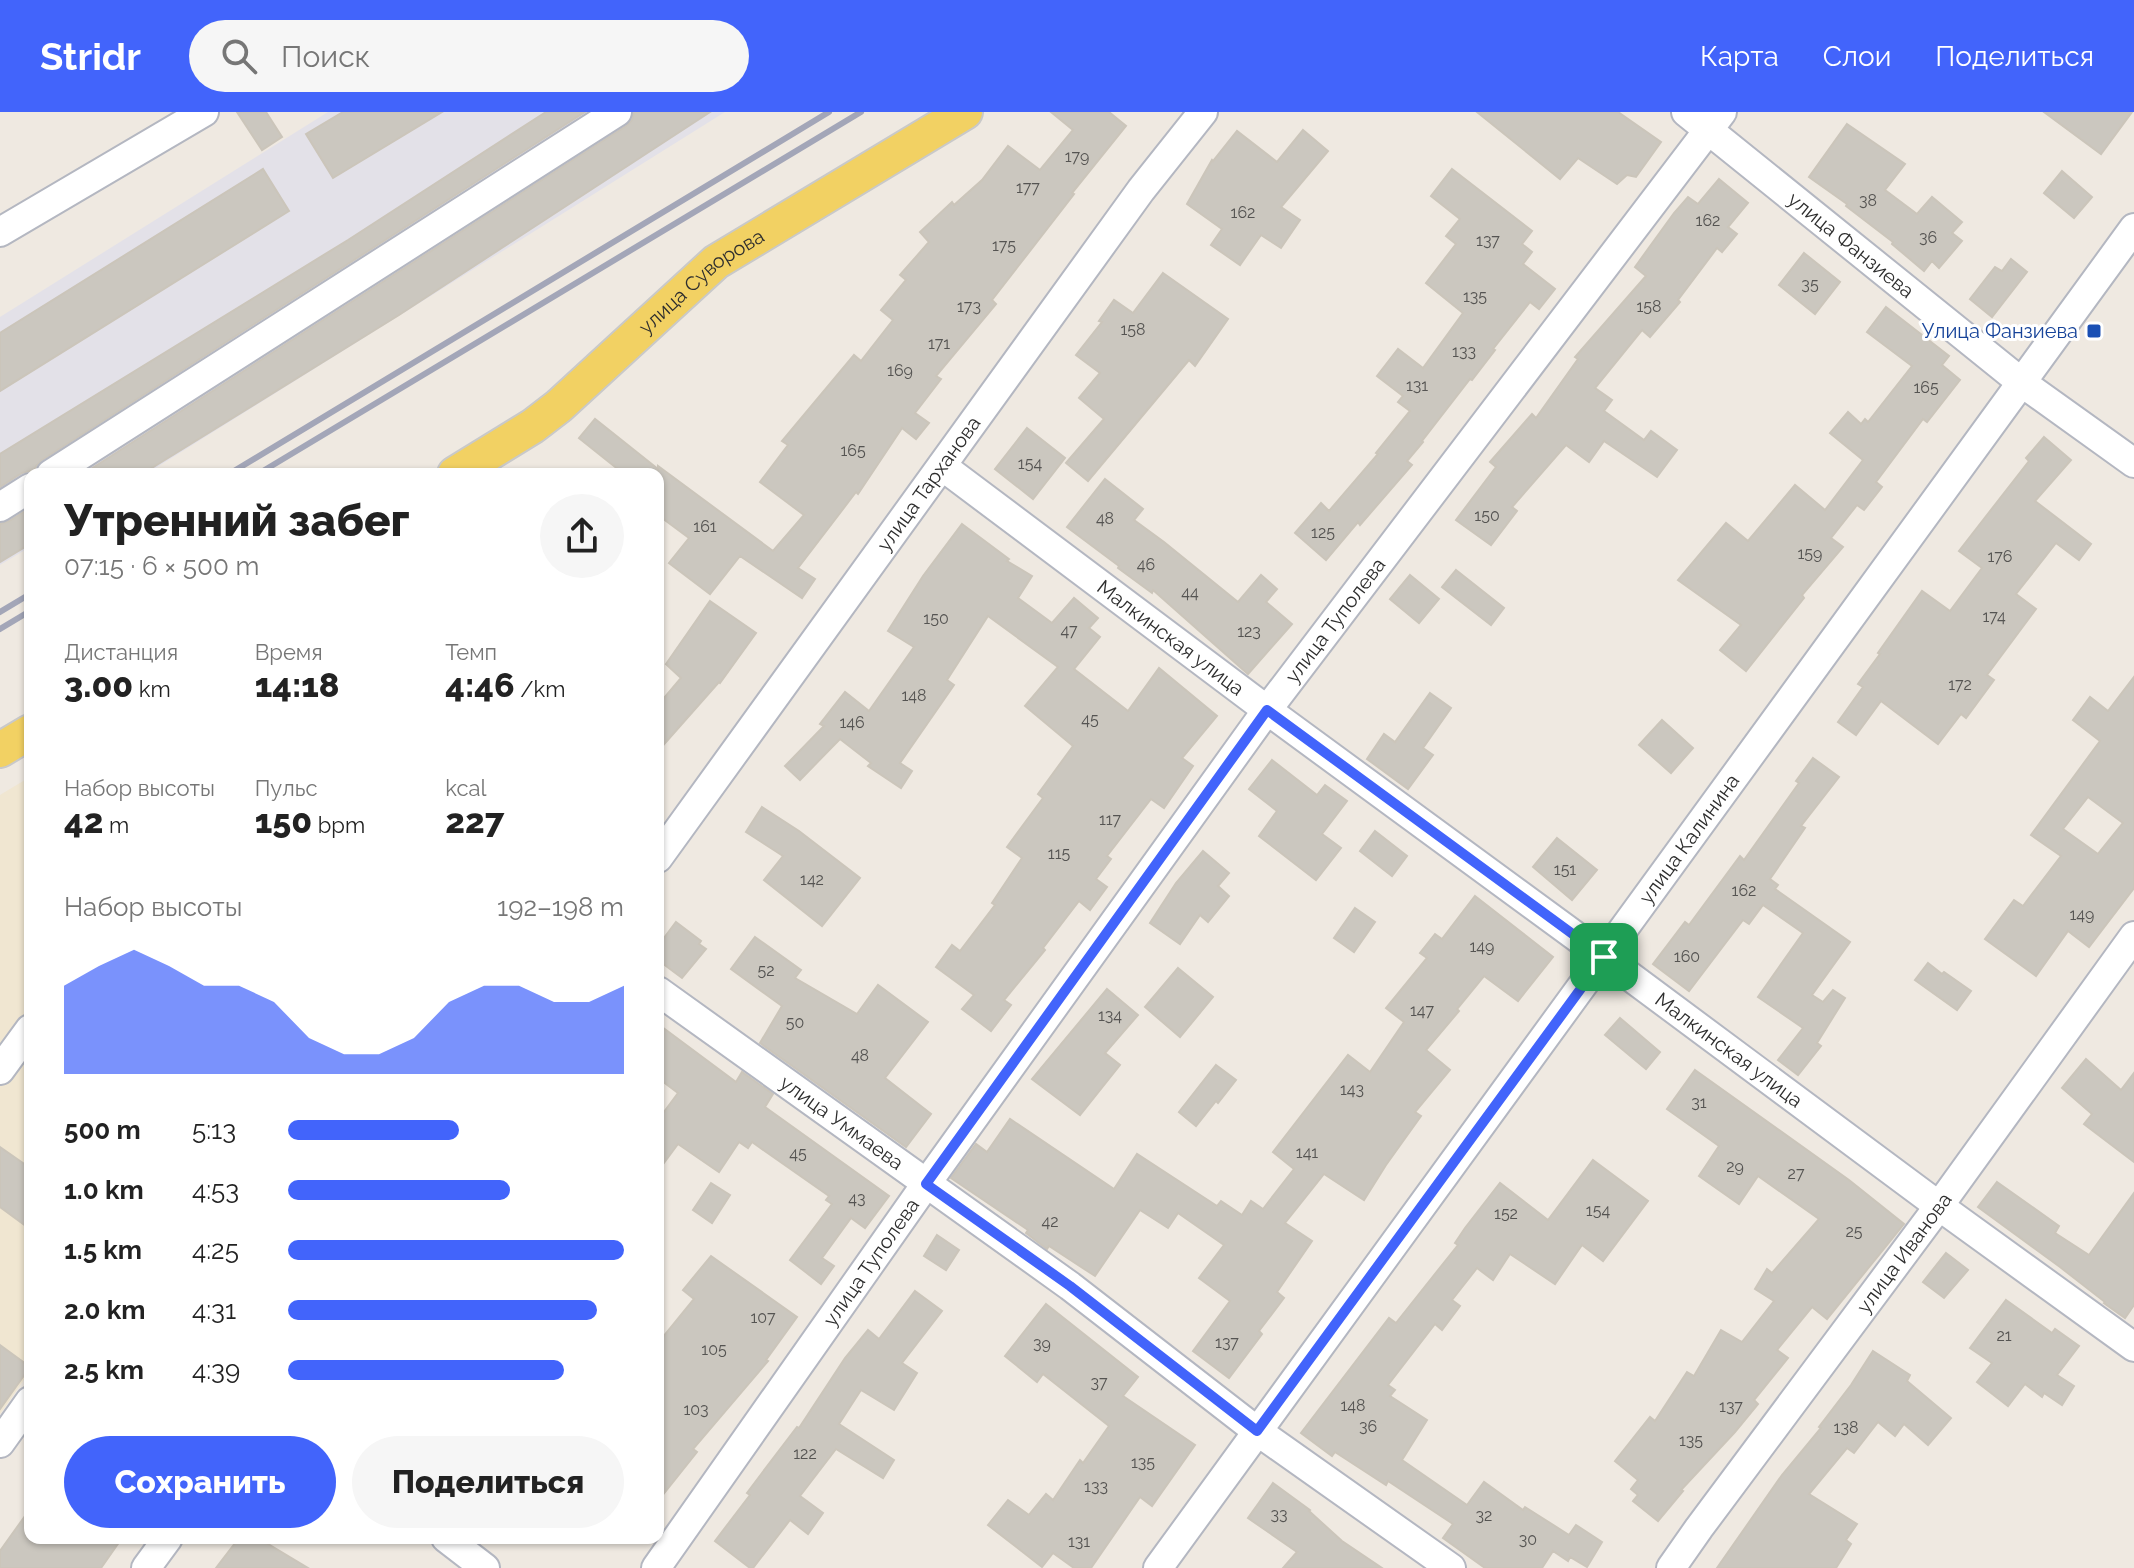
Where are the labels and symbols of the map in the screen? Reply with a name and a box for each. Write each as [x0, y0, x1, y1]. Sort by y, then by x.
house number: 179 [1065, 147, 1089, 166]
house number: 177 [1016, 178, 1040, 197]
street label: улица Фанзиева [1783, 187, 1919, 303]
house number: 38 [1859, 191, 1877, 210]
house number: 162 [1231, 203, 1255, 222]
house number: 162 [1696, 211, 1720, 230]
street label: улица Суворова [634, 224, 768, 339]
house number: 36 [1919, 228, 1937, 247]
house number: 137 [1476, 231, 1500, 250]
house number: 175 [992, 236, 1016, 255]
house number: 35 [1801, 275, 1819, 294]
house number: 135 [1463, 287, 1487, 306]
house number: 173 [957, 297, 981, 316]
house number: 158 [1636, 297, 1662, 316]
place label: Улица Фанзиева [1922, 319, 2078, 343]
house number: 158 [1120, 320, 1146, 339]
marker: Улица Фанзиева [2085, 322, 2103, 340]
house number: 171 [928, 334, 950, 353]
house number: 133 [1452, 342, 1476, 361]
house number: 169 [887, 361, 913, 380]
house number: 131 [1406, 376, 1428, 395]
house number: 165 [1913, 378, 1939, 397]
street label: улица Тарханова [872, 412, 985, 556]
house number: 165 [840, 441, 866, 460]
house number: 154 [1018, 454, 1042, 473]
house number: 150 [1474, 506, 1500, 525]
house number: 48 [1096, 509, 1114, 528]
house number: 161 [693, 517, 717, 536]
house number: 125 [1311, 523, 1335, 542]
house number: 159 [1798, 544, 1822, 563]
house number: 176 [1988, 547, 2012, 566]
street label: улица Туполева [1280, 553, 1390, 688]
house number: 46 [1137, 555, 1155, 574]
street label: Малкинская улица [1093, 575, 1249, 701]
house number: 44 [1181, 583, 1199, 602]
house number: 174 [1982, 607, 2006, 626]
house number: 150 [923, 609, 949, 628]
house number: 47 [1060, 621, 1078, 640]
house number: 123 [1237, 622, 1261, 641]
house number: 172 [1948, 675, 1972, 694]
house number: 148 [901, 686, 927, 705]
house number: 45 [1081, 710, 1099, 729]
house number: 146 [839, 713, 865, 732]
street label: улица Калинина [1634, 769, 1744, 909]
house number: 117 [1099, 810, 1122, 829]
house number: 115 [1048, 844, 1070, 863]
house number: 151 [1554, 860, 1576, 879]
house number: 142 [800, 870, 824, 889]
house number: 162 [1732, 881, 1756, 900]
house number: 149 [2070, 905, 2094, 924]
pin [1570, 923, 1638, 991]
house number: 149 [1470, 937, 1494, 956]
house number: 160 [1674, 947, 1700, 966]
house number: 52 [757, 961, 775, 980]
street label: Малкинская улица [1651, 987, 1807, 1113]
house number: 147 [1410, 1001, 1434, 1020]
house number: 134 [1098, 1006, 1122, 1025]
house number: 50 [786, 1013, 804, 1032]
house number: 48 [851, 1046, 869, 1065]
street label: улица Уммаева [775, 1070, 908, 1175]
house number: 143 [1340, 1080, 1364, 1099]
house number: 31 [1691, 1093, 1707, 1112]
house number: 141 [1296, 1143, 1318, 1162]
house number: 45 [789, 1144, 807, 1163]
house number: 29 [1726, 1157, 1744, 1176]
house number: 27 [1788, 1164, 1805, 1183]
street label: улица Иванова [1852, 1188, 1957, 1318]
house number: 43 [848, 1189, 866, 1208]
street label: улица Туполева [818, 1194, 924, 1331]
house number: 154 [1586, 1201, 1610, 1220]
house number: 152 [1494, 1204, 1518, 1223]
house number: 42 [1041, 1212, 1059, 1231]
house number: 25 [1845, 1222, 1863, 1241]
house number: 107 [750, 1308, 776, 1327]
house number: 21 [1996, 1326, 2012, 1345]
house number: 137 [1215, 1333, 1239, 1352]
house number: 39 [1033, 1334, 1051, 1353]
house number: 105 [701, 1340, 727, 1359]
house number: 37 [1090, 1373, 1108, 1392]
house number: 148 [1340, 1396, 1366, 1415]
house number: 137 [1719, 1397, 1743, 1416]
house number: 103 [683, 1400, 709, 1419]
house number: 36 [1359, 1417, 1377, 1436]
house number: 138 [1834, 1418, 1858, 1437]
house number: 135 [1679, 1431, 1703, 1450]
house number: 122 [793, 1444, 817, 1463]
house number: 135 [1131, 1453, 1155, 1472]
house number: 133 [1084, 1477, 1108, 1496]
house number: 33 [1270, 1505, 1288, 1524]
house number: 32 [1476, 1506, 1492, 1525]
house number: 30 [1519, 1530, 1537, 1549]
house number: 131 [1068, 1532, 1090, 1551]

